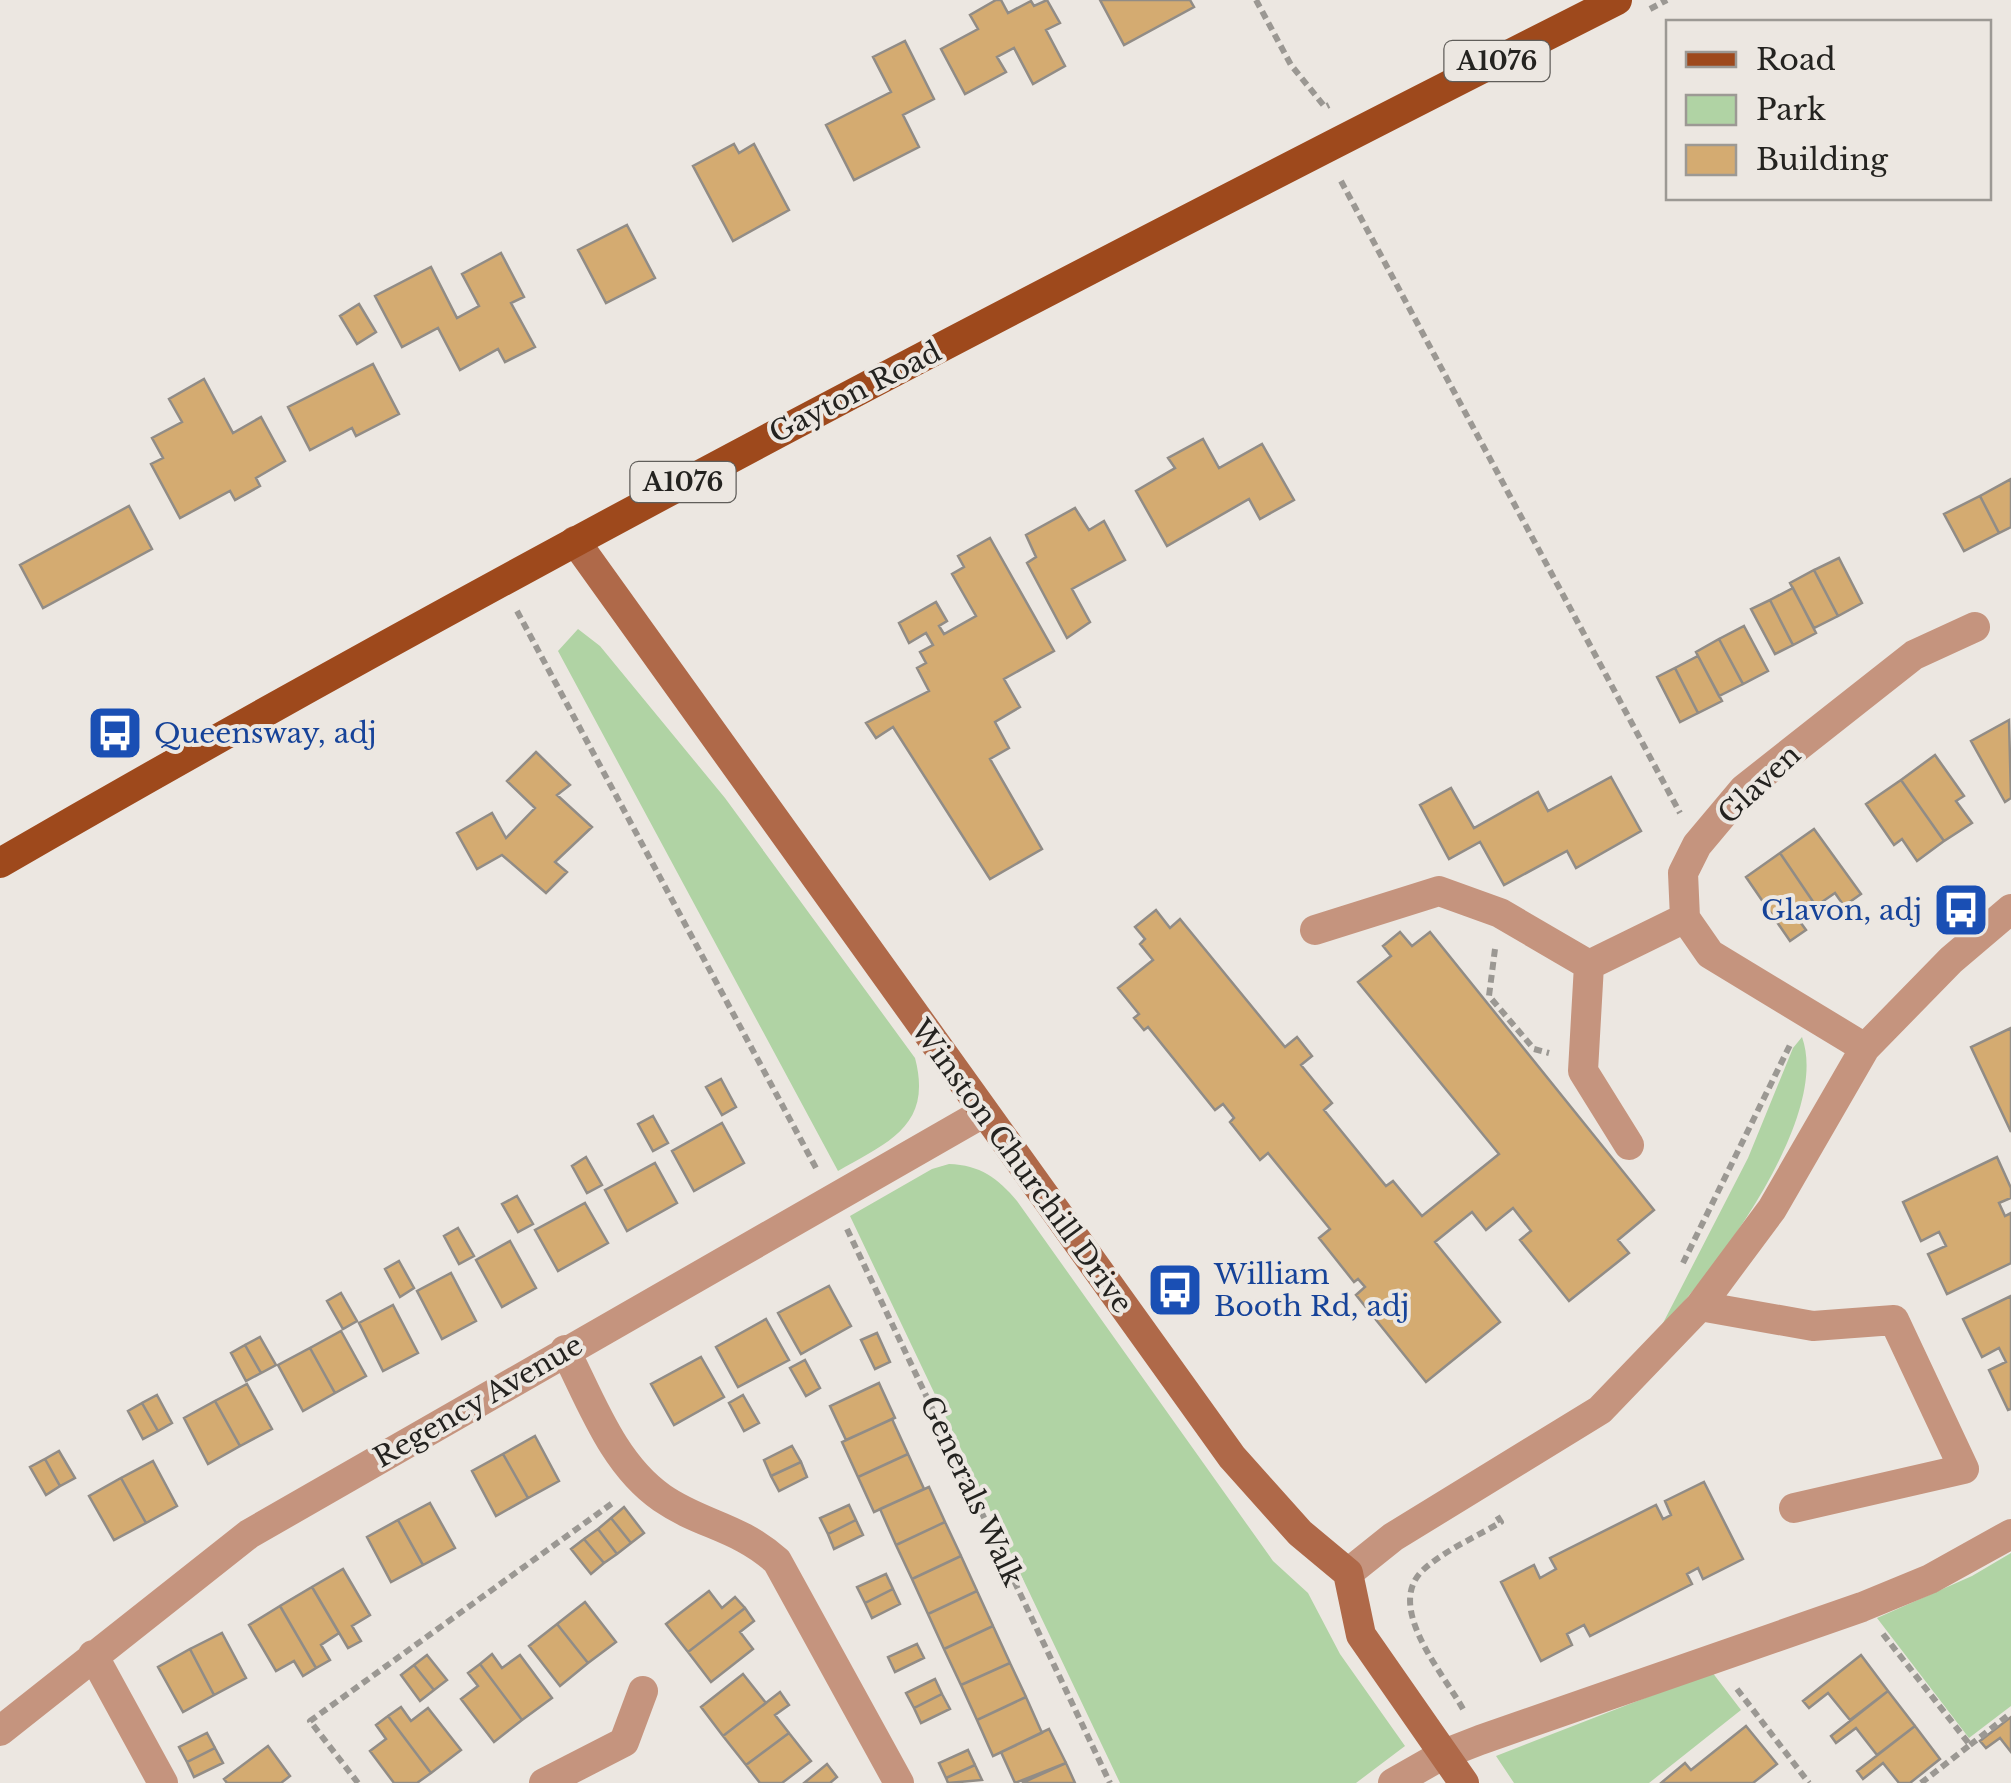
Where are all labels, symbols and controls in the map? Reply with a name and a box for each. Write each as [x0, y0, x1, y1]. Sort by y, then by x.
legend [1666, 20, 1991, 200]
road number: A1076 [1444, 41, 1550, 81]
text: Road [1756, 41, 1836, 78]
text: Park [1756, 91, 1826, 128]
text: Building [1756, 141, 1889, 178]
street label: Gayton Road [764, 334, 947, 451]
road number: A1076 [630, 462, 736, 502]
bus stop icon: Queensway, adj [85, 703, 145, 763]
place label: Queensway, adj [154, 716, 377, 751]
street label: Glaven [1711, 737, 1808, 831]
bus stop icon: Glavon, adj [1931, 880, 1991, 940]
place label: Glavon, adj [1761, 893, 1922, 928]
street label: Winston Churchill Drive [903, 1012, 1140, 1320]
place label: William Booth Rd, adj [1213, 1257, 1409, 1324]
bus stop icon: William Booth Rd, adj [1145, 1260, 1205, 1320]
street label: Regency Avenue [368, 1327, 589, 1475]
street label: Generals Walk [912, 1391, 1031, 1592]

